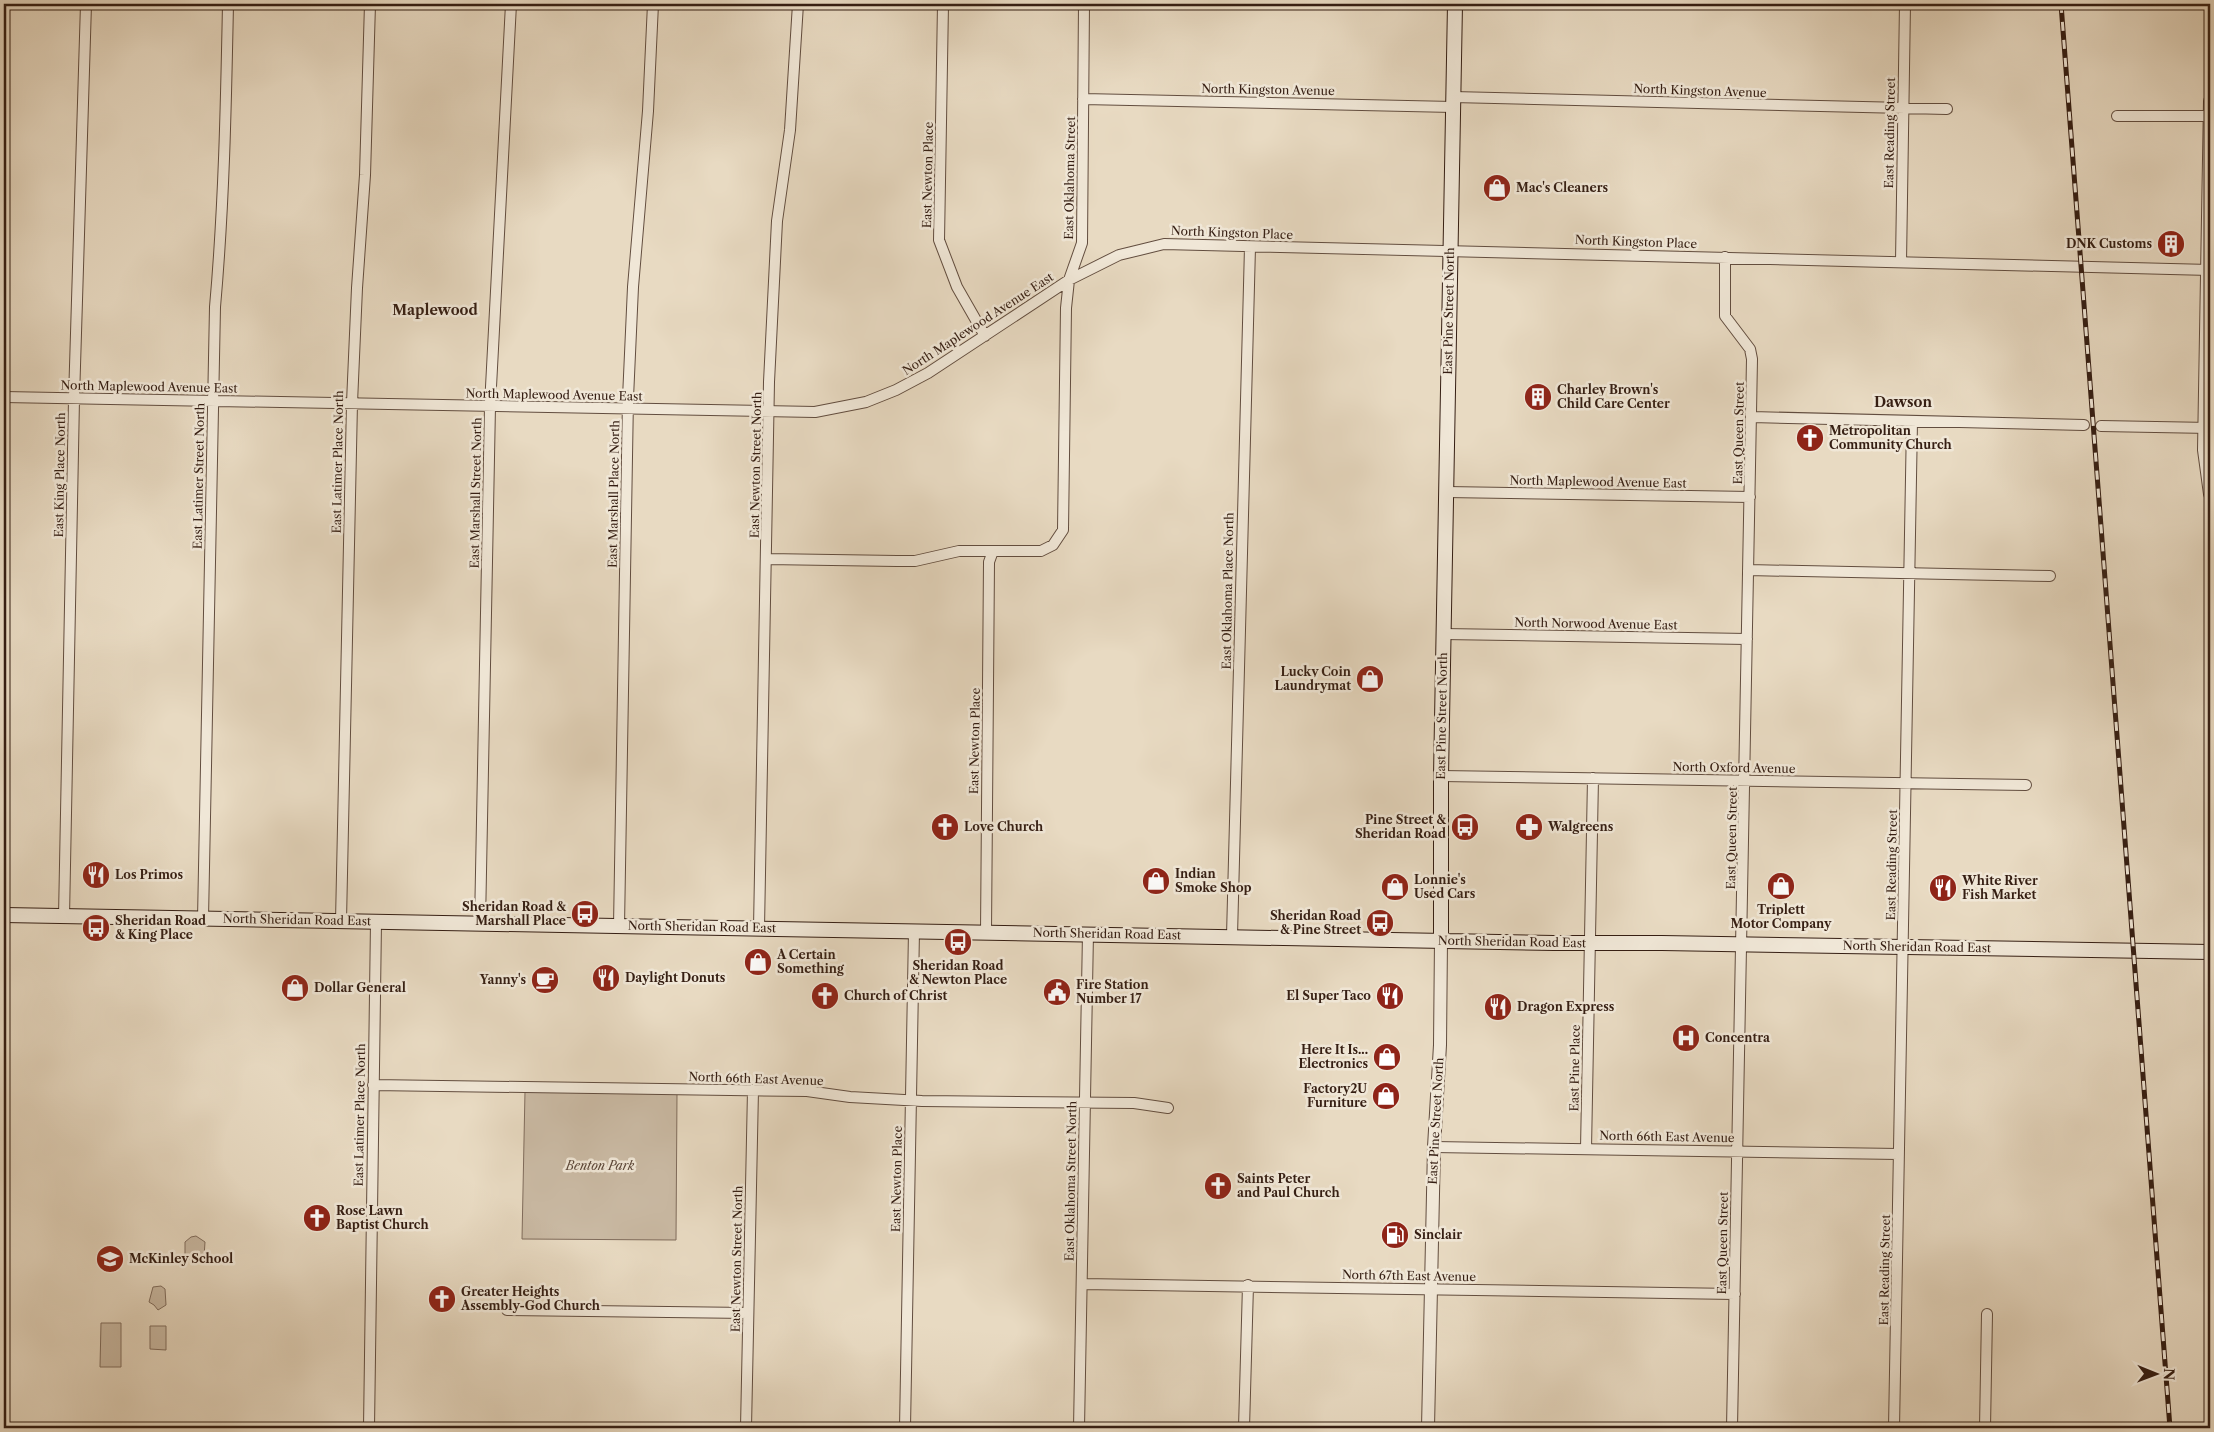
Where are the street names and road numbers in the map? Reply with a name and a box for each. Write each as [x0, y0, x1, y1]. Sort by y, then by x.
street label: East Reading Street [1881, 77, 1898, 189]
street label: North Kingston Avenue [1201, 81, 1335, 98]
street label: North Kingston Avenue [1633, 81, 1767, 100]
street label: East Oklahoma Street [1061, 115, 1078, 240]
street label: East Newton Place [919, 121, 936, 228]
street label: North Kingston Place [1171, 223, 1294, 242]
street label: North Kingston Place [1575, 232, 1698, 251]
street label: East Pine Street North [1440, 247, 1457, 375]
street label: North Maplewood Avenue East [899, 269, 1057, 378]
street label: North Maplewood Avenue East [60, 377, 238, 396]
street label: East Queen Street [1730, 381, 1747, 484]
street label: North Maplewood Avenue East [465, 385, 643, 404]
street label: East Latimer Place North [329, 390, 346, 534]
street label: East Newton Street North [747, 391, 764, 538]
street label: East Latimer Street North [190, 402, 207, 549]
street label: East King Place North [51, 412, 68, 538]
street label: East Marshall Street North [467, 417, 484, 569]
street label: East Marshall Place North [605, 419, 622, 568]
street label: North Maplewood Avenue East [1509, 472, 1687, 491]
street label: East Oklahoma Place North [1219, 512, 1236, 670]
street label: North Norwood Avenue East [1514, 615, 1678, 632]
street label: East Pine Street North [1433, 652, 1450, 780]
street label: East Newton Place [966, 687, 983, 794]
street label: North Oxford Avenue [1672, 759, 1796, 776]
street label: East Queen Street [1723, 786, 1740, 889]
street label: East Reading Street [1883, 809, 1900, 921]
street label: North Sheridan Road East [223, 911, 372, 928]
street label: North Sheridan Road East [628, 918, 777, 935]
street label: North Sheridan Road East [1033, 925, 1182, 942]
street label: North Sheridan Road East [1438, 933, 1587, 950]
street label: North Sheridan Road East [1843, 938, 1992, 955]
street label: East Pine Place [1566, 1024, 1583, 1112]
street label: East Latimer Place North [351, 1043, 368, 1187]
street label: East Pine Street North [1425, 1057, 1446, 1185]
street label: North 66th East Avenue [688, 1069, 824, 1088]
street label: East Oklahoma Street North [1062, 1100, 1079, 1261]
street label: East Newton Place [888, 1125, 905, 1232]
street label: North 66th East Avenue [1599, 1128, 1735, 1145]
street label: East Newton Street North [728, 1185, 745, 1332]
street label: East Queen Street [1714, 1191, 1731, 1294]
street label: East Reading Street [1876, 1214, 1893, 1326]
street label: North 67th East Avenue [1342, 1267, 1476, 1284]

